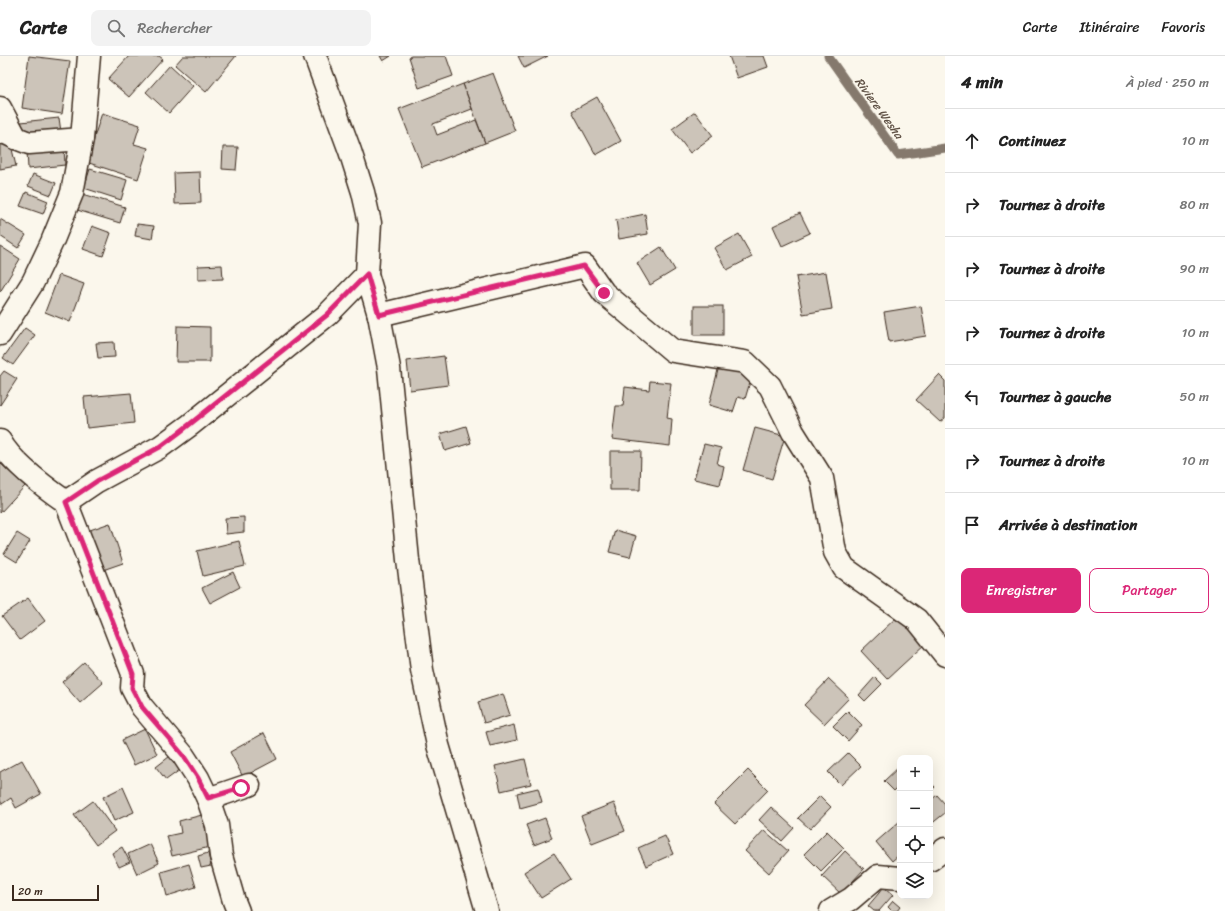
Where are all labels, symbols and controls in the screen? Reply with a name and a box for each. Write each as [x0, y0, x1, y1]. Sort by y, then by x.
search box [91, 10, 371, 46]
text: Carte [20, 11, 67, 44]
text: Rechercher [137, 15, 212, 41]
text: Carte [1023, 15, 1058, 40]
text: Itinéraire [1080, 15, 1139, 40]
text: Favoris [1161, 15, 1205, 40]
icon: search [105, 17, 127, 39]
text: 4 min [961, 67, 1003, 97]
text: À pied · 250 m [1126, 71, 1209, 94]
water label: Riviere Wesha [849, 72, 910, 144]
text: Continuez [999, 128, 1066, 154]
text: 10 m [1182, 129, 1209, 152]
icon: ahead [961, 130, 983, 152]
text: Tournez à droite [999, 192, 1105, 218]
text: 80 m [1180, 193, 1209, 216]
icon: right [961, 194, 983, 216]
text: Tournez à droite [999, 256, 1105, 282]
text: 90 m [1179, 257, 1209, 280]
icon: right [961, 258, 983, 280]
route end [595, 284, 613, 302]
text: Tournez à droite [999, 320, 1105, 346]
text: 10 m [1182, 321, 1209, 344]
icon: right [961, 322, 983, 344]
text: Tournez à gauche [999, 384, 1111, 410]
text: 50 m [1179, 385, 1209, 408]
icon: left [961, 386, 983, 408]
text: Tournez à droite [999, 448, 1105, 474]
text: 10 m [1182, 449, 1209, 472]
icon: right [961, 450, 983, 472]
text: Arrivée à destination [999, 512, 1137, 538]
icon: arrive [961, 514, 983, 536]
button: Enregistrer [961, 568, 1081, 613]
button: Partager [1089, 568, 1209, 613]
map controls [897, 755, 933, 899]
button: + [897, 755, 933, 791]
route start [232, 779, 250, 797]
button: − [897, 791, 933, 827]
button: locate [897, 827, 933, 863]
button: layers [897, 863, 933, 899]
text: 20 m [18, 882, 43, 901]
scale bar [12, 883, 99, 902]

